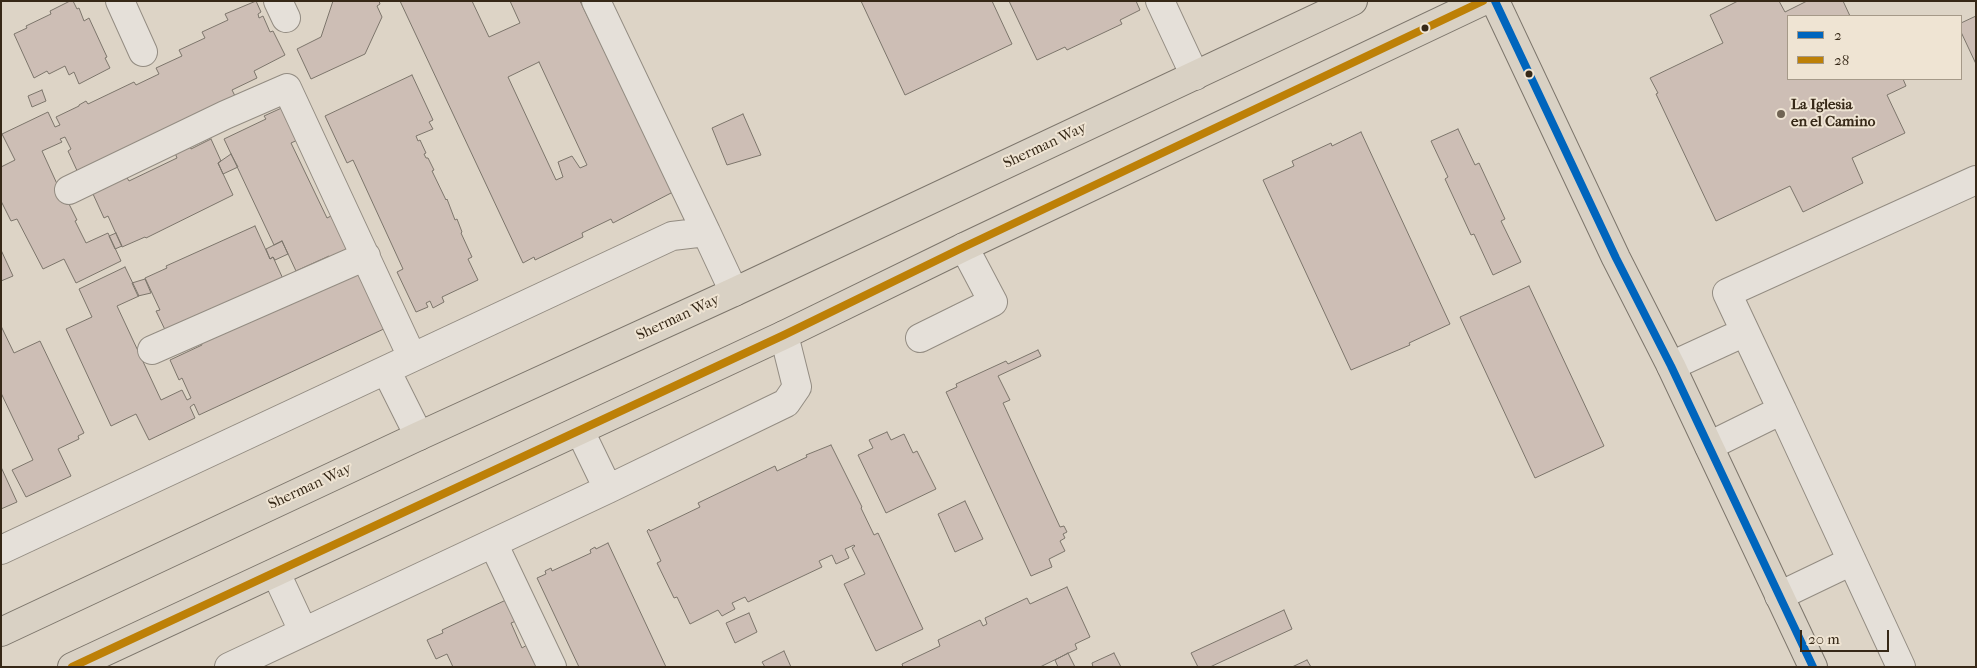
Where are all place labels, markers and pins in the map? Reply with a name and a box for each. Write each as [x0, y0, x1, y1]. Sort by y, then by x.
unlabelled marker [1420, 23, 1430, 33]
unlabelled marker [1524, 69, 1534, 79]
place label: La Iglesia en el Camino [1791, 96, 1875, 131]
marker: La Iglesia en el Camino [1775, 108, 1787, 120]

